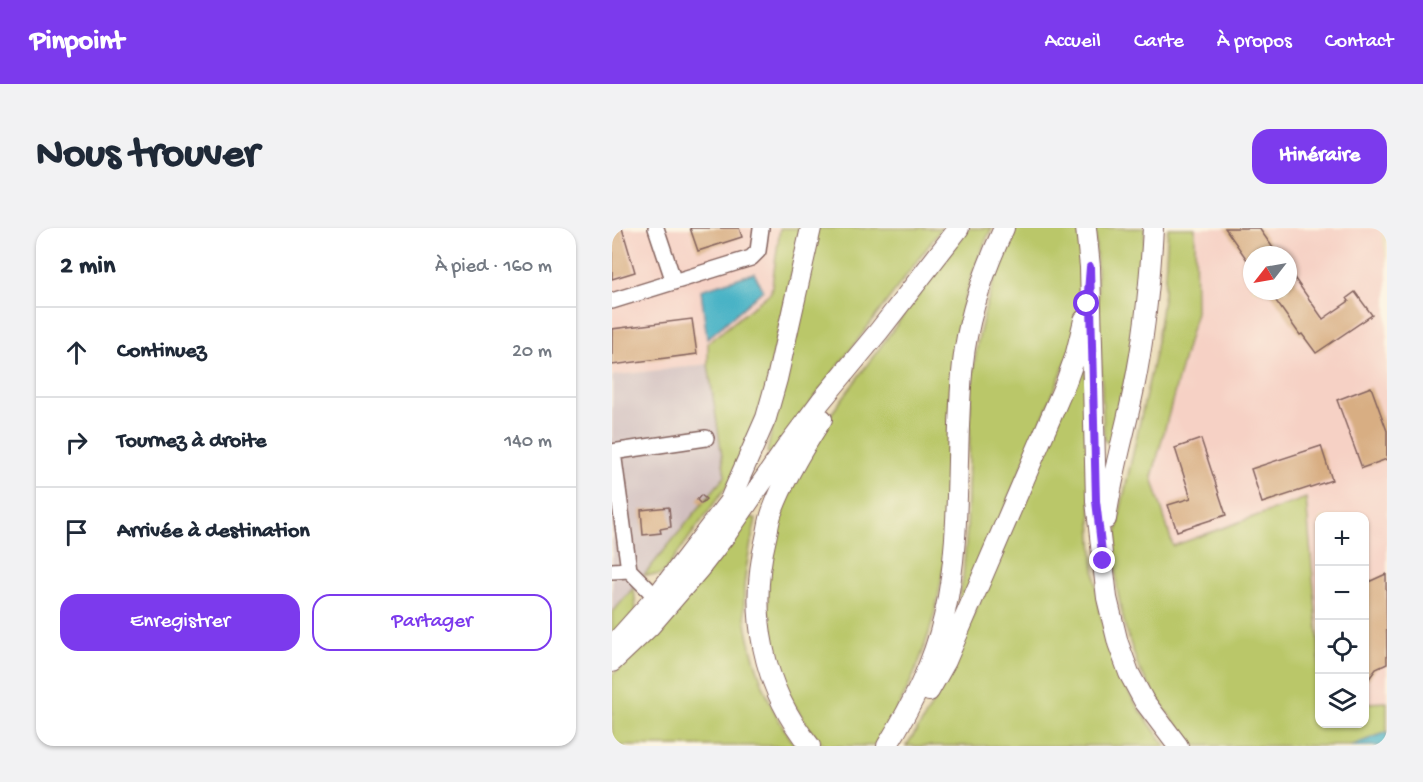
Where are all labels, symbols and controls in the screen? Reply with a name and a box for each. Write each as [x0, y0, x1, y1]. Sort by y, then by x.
text: Pinpoint [30, 26, 124, 59]
text: Accueil [1044, 30, 1101, 55]
text: Carte [1134, 30, 1184, 55]
text: À propos [1217, 30, 1292, 55]
text: Contact [1325, 30, 1393, 55]
button: Itinéraire [1252, 129, 1387, 184]
text: Nous trouver [36, 132, 259, 181]
north arrow [1243, 246, 1297, 300]
text: 2 min [60, 252, 115, 283]
text: À pied · 160 m [435, 256, 552, 279]
route start [1073, 290, 1099, 316]
icon: ahead [60, 336, 93, 369]
text: Continuez [117, 339, 206, 365]
text: 20 m [512, 341, 552, 364]
icon: right [60, 426, 93, 459]
text: Tournez à droite [117, 429, 266, 455]
text: 140 m [504, 431, 552, 454]
map controls [1315, 512, 1369, 728]
button: + [1315, 512, 1369, 566]
icon: arrive [60, 516, 93, 549]
text: Arrivée à destination [117, 519, 310, 545]
route end [1089, 547, 1115, 573]
button: − [1315, 566, 1369, 620]
button: Enregistrer [60, 594, 300, 651]
button: Partager [312, 594, 552, 651]
button: locate [1315, 620, 1369, 674]
button: layers [1315, 674, 1369, 728]

